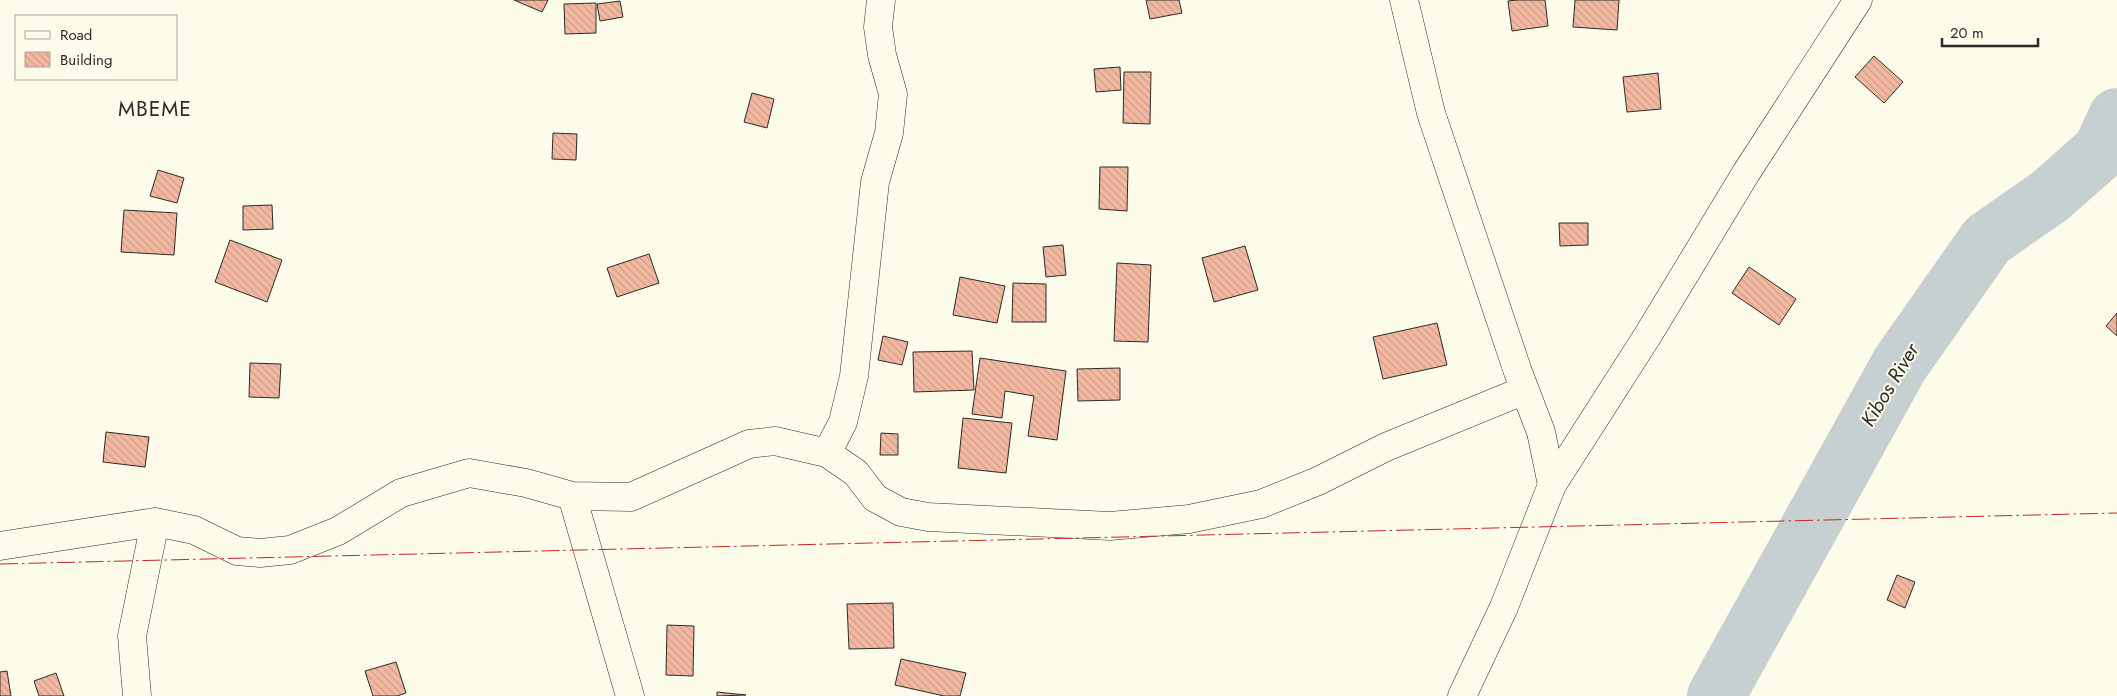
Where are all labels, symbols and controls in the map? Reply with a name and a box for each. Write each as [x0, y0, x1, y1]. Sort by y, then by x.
legend [15, 15, 178, 80]
scale bar [1942, 15, 2038, 47]
text: 20 m [1950, 22, 1984, 44]
text: Road [60, 24, 92, 46]
text: Building [60, 49, 112, 71]
district label: MBEME [118, 94, 192, 124]
water label: Kibos River [1854, 337, 1927, 432]

